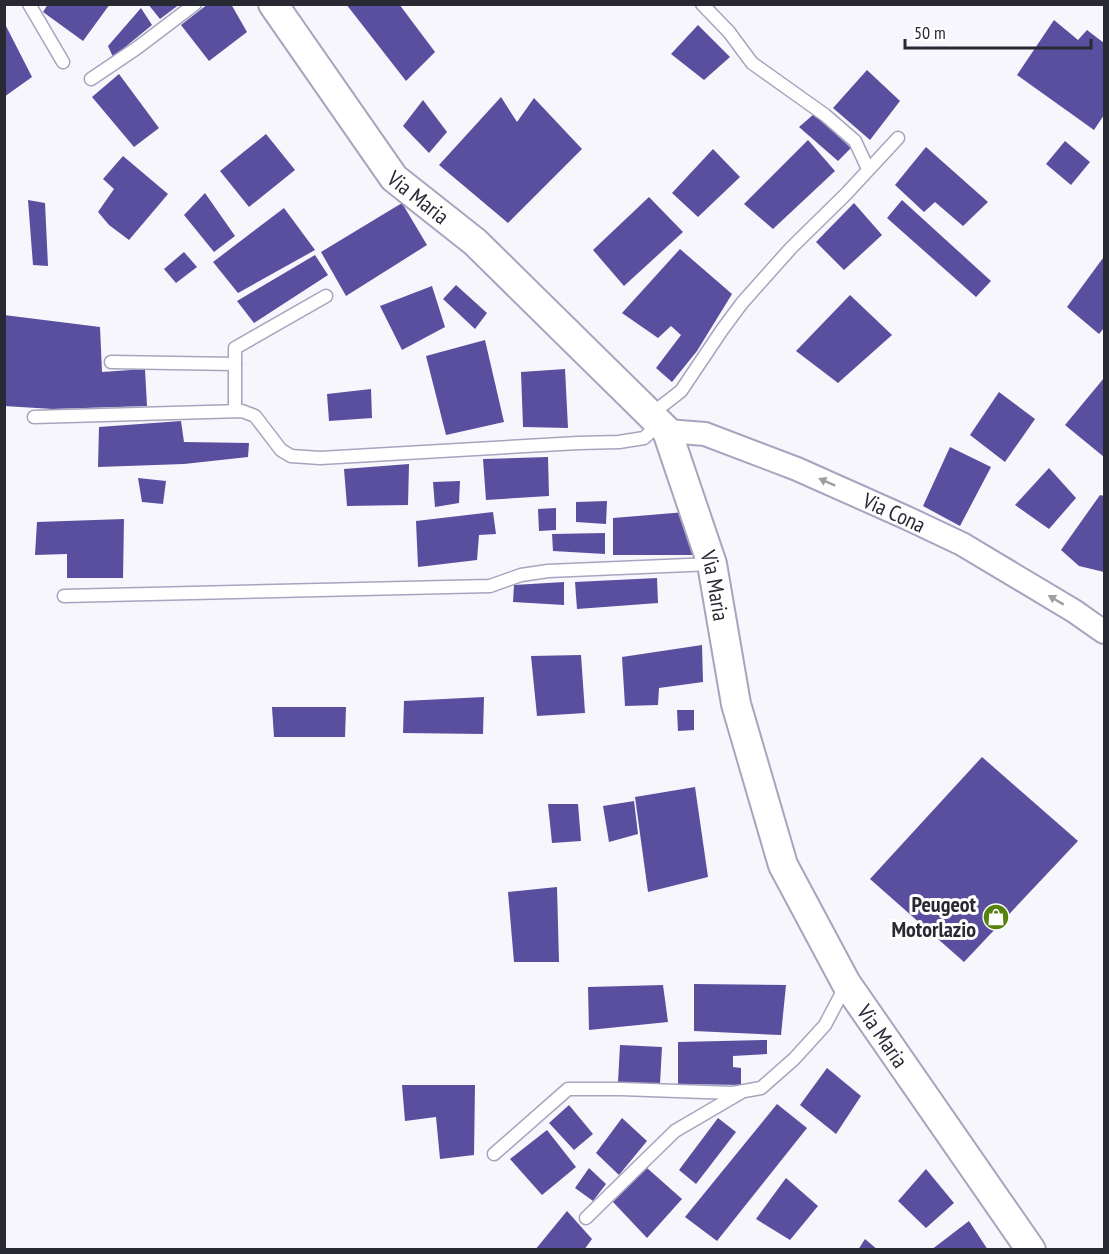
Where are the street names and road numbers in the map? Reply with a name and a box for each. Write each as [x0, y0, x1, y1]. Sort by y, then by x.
street label: Via Maria [381, 164, 455, 230]
street label: Via Cona [858, 486, 930, 539]
street label: Via Maria [694, 546, 736, 623]
street label: Via Maria [850, 998, 914, 1073]

